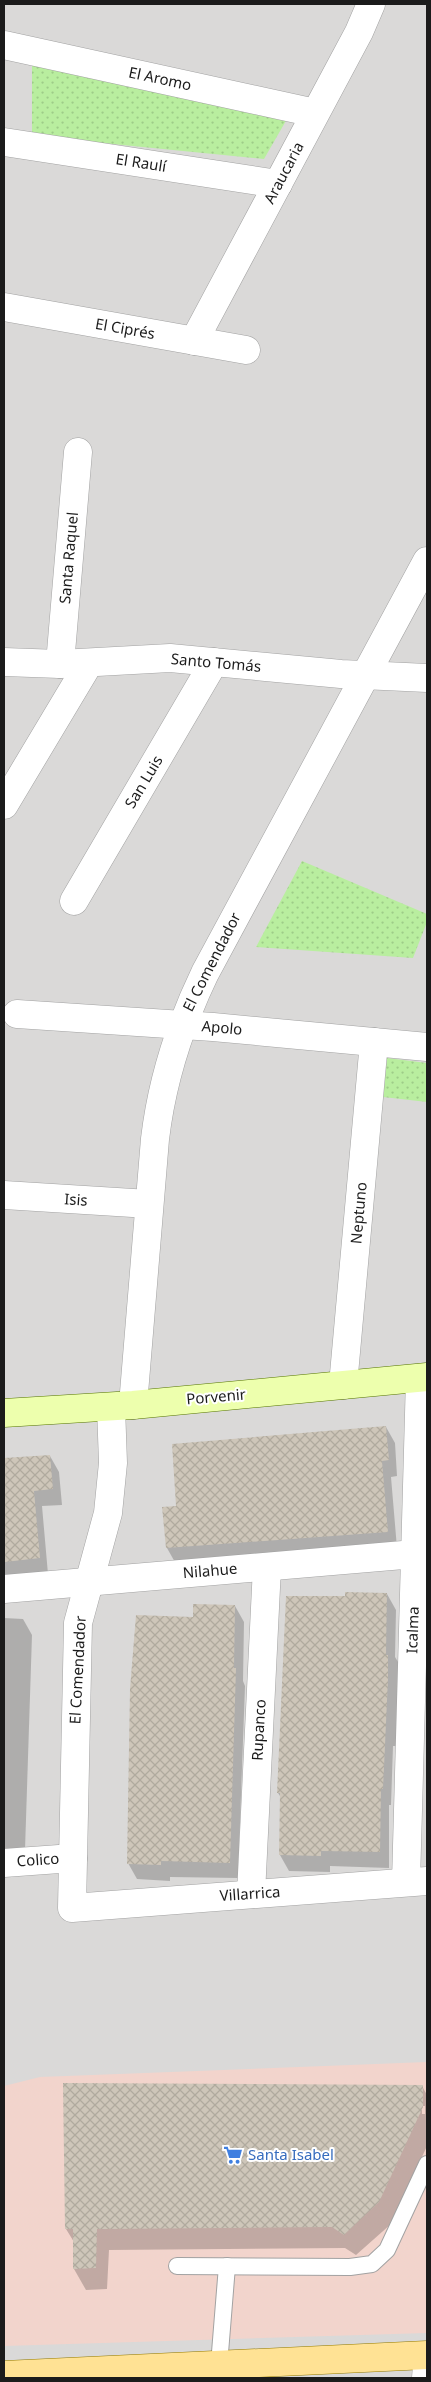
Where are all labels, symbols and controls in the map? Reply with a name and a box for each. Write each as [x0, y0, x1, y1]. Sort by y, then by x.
street label: El Aromo [127, 62, 193, 94]
street label: Araucaria [258, 138, 308, 207]
street label: El Raulí [114, 148, 169, 176]
street label: El Ciprés [94, 313, 157, 343]
street label: Santa Raquel [54, 511, 82, 605]
street label: Santo Tomás [170, 648, 262, 676]
street label: San Luis [120, 751, 167, 811]
street label: El Comendador [178, 909, 245, 1014]
street label: Apolo [201, 1015, 243, 1039]
street label: Neptuno [345, 1181, 371, 1245]
street label: Isis [64, 1188, 88, 1210]
street label: Porvenir [185, 1383, 247, 1409]
street label: Nilahue [182, 1558, 238, 1582]
street label: Icalma [401, 1606, 423, 1654]
street label: El Comendador [64, 1615, 90, 1725]
street label: Rupanco [246, 1699, 270, 1761]
street label: Colico [16, 1848, 60, 1870]
street label: Villarrica [219, 1881, 281, 1905]
supermarket icon: Santa Isabel [222, 2144, 244, 2166]
place label: Santa Isabel [248, 2144, 334, 2164]

